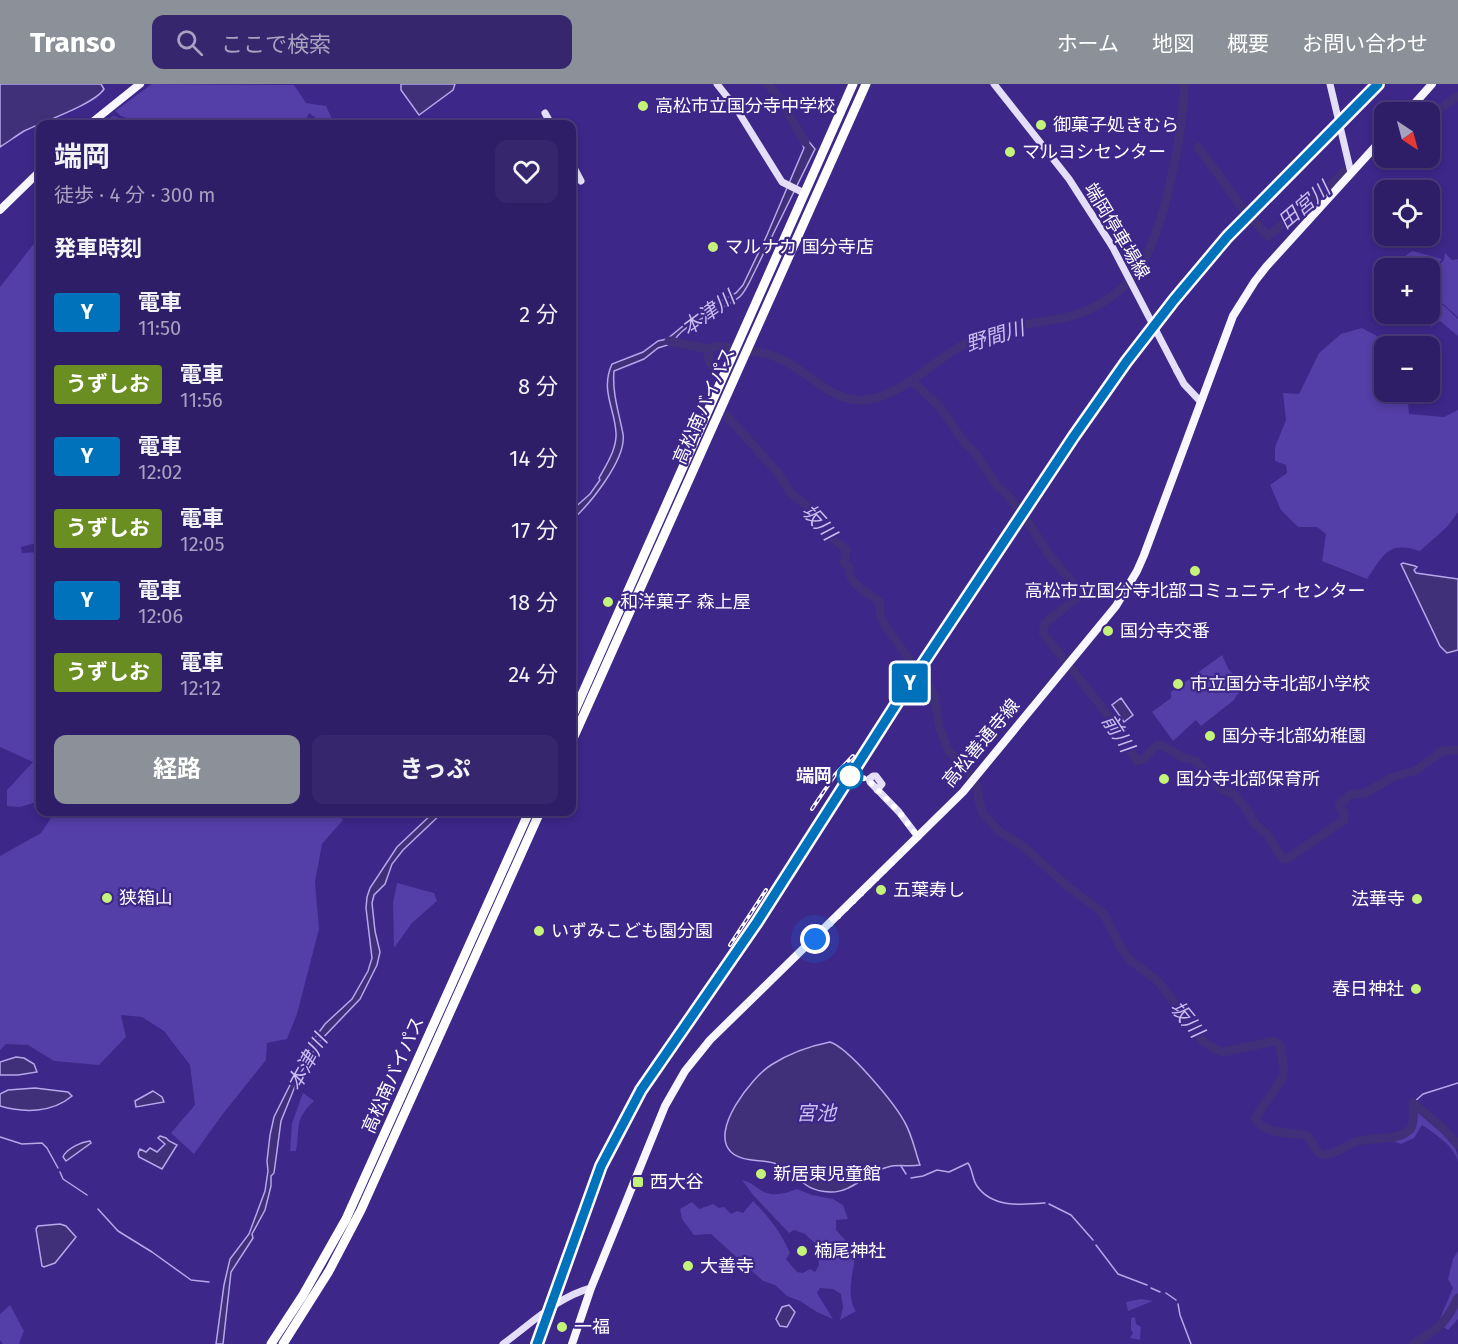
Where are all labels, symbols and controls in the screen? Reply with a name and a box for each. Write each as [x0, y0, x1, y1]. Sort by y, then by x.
search box [152, 15, 572, 69]
text: Transo [30, 26, 116, 59]
icon: search [173, 26, 206, 59]
text: ここで検索 [221, 31, 331, 58]
text: ホーム [1057, 31, 1119, 57]
text: 地図 [1152, 31, 1194, 57]
text: 概要 [1227, 31, 1269, 57]
text: お問い合わせ [1302, 31, 1428, 57]
place label: 高松市立国分寺中学校 [655, 95, 835, 117]
marker: 高松市立国分寺中学校 [636, 99, 650, 113]
north arrow [1374, 102, 1440, 168]
map controls [1374, 102, 1440, 402]
place label: 御菓子処きむら [1053, 114, 1179, 136]
marker: 御菓子処きむら [1034, 118, 1048, 132]
text: 端岡 [54, 140, 110, 173]
button: heart [495, 140, 558, 203]
place label: マルヨシセンター [1022, 141, 1166, 163]
marker: マルヨシセンター [1003, 145, 1017, 159]
water label: 田宮川 [1273, 175, 1336, 233]
street label: 端岡停車場線 [1080, 179, 1154, 283]
button: locate [1374, 180, 1440, 246]
text: 徒歩 · 4 分 · 300 m [54, 183, 215, 207]
text: 発車時刻 [54, 235, 142, 262]
place label: マルナカ 国分寺店 [725, 236, 874, 258]
marker: マルナカ 国分寺店 [706, 240, 720, 254]
button: + [1374, 258, 1440, 324]
water label: 本津川 [677, 284, 741, 340]
text: 電車 [138, 289, 182, 316]
text: Y [81, 299, 93, 325]
text: 2 分 [519, 301, 558, 328]
water label: 野間川 [963, 315, 1029, 356]
text: 11:50 [138, 316, 181, 340]
button: − [1374, 336, 1440, 402]
street label: 高松南バイパス [668, 344, 740, 468]
text: 電車 [180, 361, 224, 388]
text: うずしお [66, 371, 150, 397]
text: 8 分 [518, 373, 558, 400]
text: 11:56 [180, 388, 223, 412]
text: 電車 [138, 433, 182, 460]
text: Y [81, 443, 93, 469]
text: 14 分 [509, 445, 558, 472]
text: 12:02 [138, 460, 182, 484]
water label: 坂川 [797, 499, 843, 546]
text: 電車 [180, 505, 224, 532]
text: うずしお [66, 515, 150, 541]
text: 17 分 [511, 517, 558, 544]
text: 12:05 [180, 532, 225, 556]
marker: 高松市立国分寺北部コミュニティセンター [1188, 564, 1202, 578]
text: 電車 [138, 577, 182, 604]
place label: 高松市立国分寺北部コミュニティセンター [1025, 580, 1365, 602]
text: Y [81, 587, 93, 613]
text: 18 分 [509, 589, 558, 616]
place label: 和洋菓子 森上屋 [620, 591, 751, 613]
marker: 和洋菓子 森上屋 [601, 595, 615, 609]
text: 12:06 [138, 604, 183, 628]
place label: 国分寺交番 [1120, 620, 1210, 642]
marker: 国分寺交番 [1101, 624, 1115, 638]
text: 電車 [180, 649, 224, 676]
text: うずしお [66, 659, 150, 685]
text: 24 分 [508, 661, 558, 688]
line badge: Y [890, 664, 930, 702]
text: Y [904, 670, 916, 696]
place label: 市立国分寺北部小学校 [1190, 673, 1370, 695]
text: 12:12 [180, 676, 221, 700]
marker: 市立国分寺北部小学校 [1171, 677, 1185, 691]
street label: 高松善通寺線 [938, 695, 1024, 791]
water label: 前川 [1097, 710, 1140, 758]
place label: 国分寺北部幼稚園 [1222, 725, 1366, 747]
marker: 国分寺北部幼稚園 [1203, 729, 1217, 743]
button: 経路 [54, 735, 300, 804]
button: きっぷ [312, 735, 558, 804]
marker: 端岡 [837, 763, 863, 789]
place label: 端岡 [796, 765, 832, 787]
place label: 国分寺北部保育所 [1176, 768, 1320, 790]
marker: 国分寺北部保育所 [1157, 772, 1171, 786]
place label: 五葉寿し [893, 879, 965, 901]
marker: 五葉寿し [874, 883, 888, 897]
place label: 狭箱山 [119, 887, 173, 909]
place label: 法華寺 [1351, 888, 1405, 910]
marker: 狭箱山 [100, 891, 114, 905]
marker: 法華寺 [1410, 892, 1424, 906]
place label: いずみこども園分園 [551, 920, 713, 942]
marker: いずみこども園分園 [532, 924, 546, 938]
your location [800, 924, 830, 954]
place label: 春日神社 [1332, 978, 1404, 1000]
marker: 春日神社 [1409, 982, 1423, 996]
water label: 坂川 [1165, 996, 1210, 1044]
street label: 高松南バイパス [357, 1013, 429, 1137]
water label: 本津川 [282, 1028, 333, 1094]
water label: 宮池 [796, 1101, 838, 1125]
place label: 新居東児童館 [773, 1163, 881, 1185]
marker: 新居東児童館 [754, 1167, 768, 1181]
place label: 西大谷 [650, 1171, 704, 1193]
marker: 西大谷 [631, 1175, 645, 1189]
place label: 楠尾神社 [814, 1240, 886, 1262]
marker: 楠尾神社 [795, 1244, 809, 1258]
place label: 大善寺 [700, 1255, 754, 1277]
marker: 大善寺 [681, 1259, 695, 1273]
place label: 一福 [574, 1316, 610, 1338]
marker: 一福 [555, 1320, 569, 1334]

